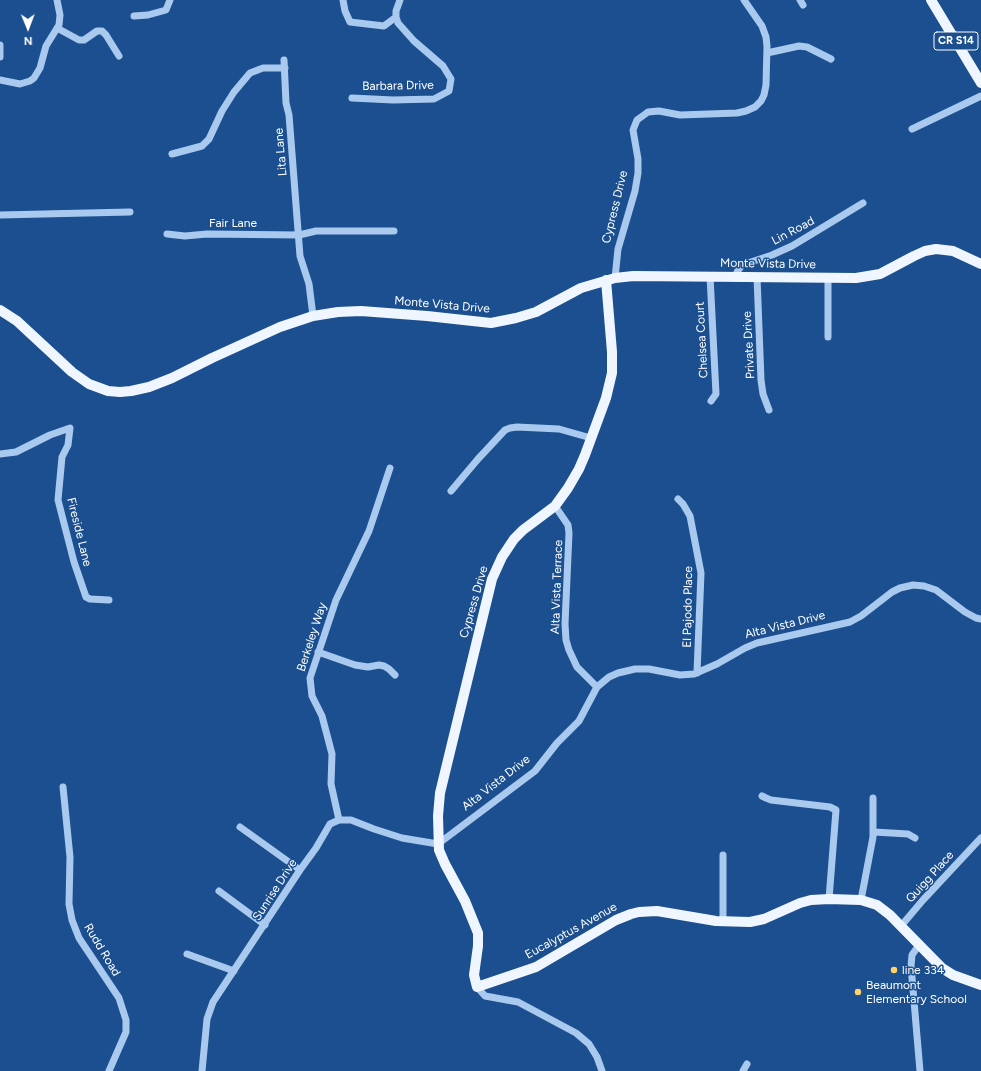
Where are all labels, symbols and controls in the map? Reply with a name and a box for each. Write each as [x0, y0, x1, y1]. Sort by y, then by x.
north arrow [8, 8, 48, 48]
road number: CR S14 [934, 32, 978, 50]
text: N [24, 34, 33, 47]
street label: Barbara Drive [362, 78, 434, 94]
street label: Lita Lane [272, 127, 290, 177]
street label: Cypress Drive [599, 169, 631, 245]
street label: Lin Road [769, 214, 817, 248]
street label: Fair Lane [209, 216, 257, 230]
street label: Monte Vista Drive [720, 256, 816, 272]
street label: Monte Vista Drive [394, 294, 490, 316]
street label: Chelsea Court [693, 301, 711, 379]
street label: Private Drive [740, 311, 758, 379]
street label: Fireside Lane [63, 496, 95, 568]
street label: Alta Vista Terrace [548, 540, 566, 634]
street label: Cypress Drive [457, 564, 491, 640]
street label: El Pajodo Place [680, 566, 696, 648]
street label: Berkeley Way [294, 601, 330, 673]
street label: Alta Vista Drive [743, 608, 827, 642]
street label: Alta Vista Drive [459, 752, 533, 814]
street label: Quigg Place [903, 848, 957, 906]
street label: Sunrise Drive [250, 857, 300, 923]
street label: Eucalyptus Avenue [523, 900, 619, 962]
street label: Rudd Road [81, 921, 123, 979]
place label: line 334 [902, 963, 944, 977]
marker: line 334 [889, 965, 899, 975]
place label: Beaumont Elementary School [866, 978, 967, 1006]
marker: Beaumont Elementary School [853, 987, 863, 997]

